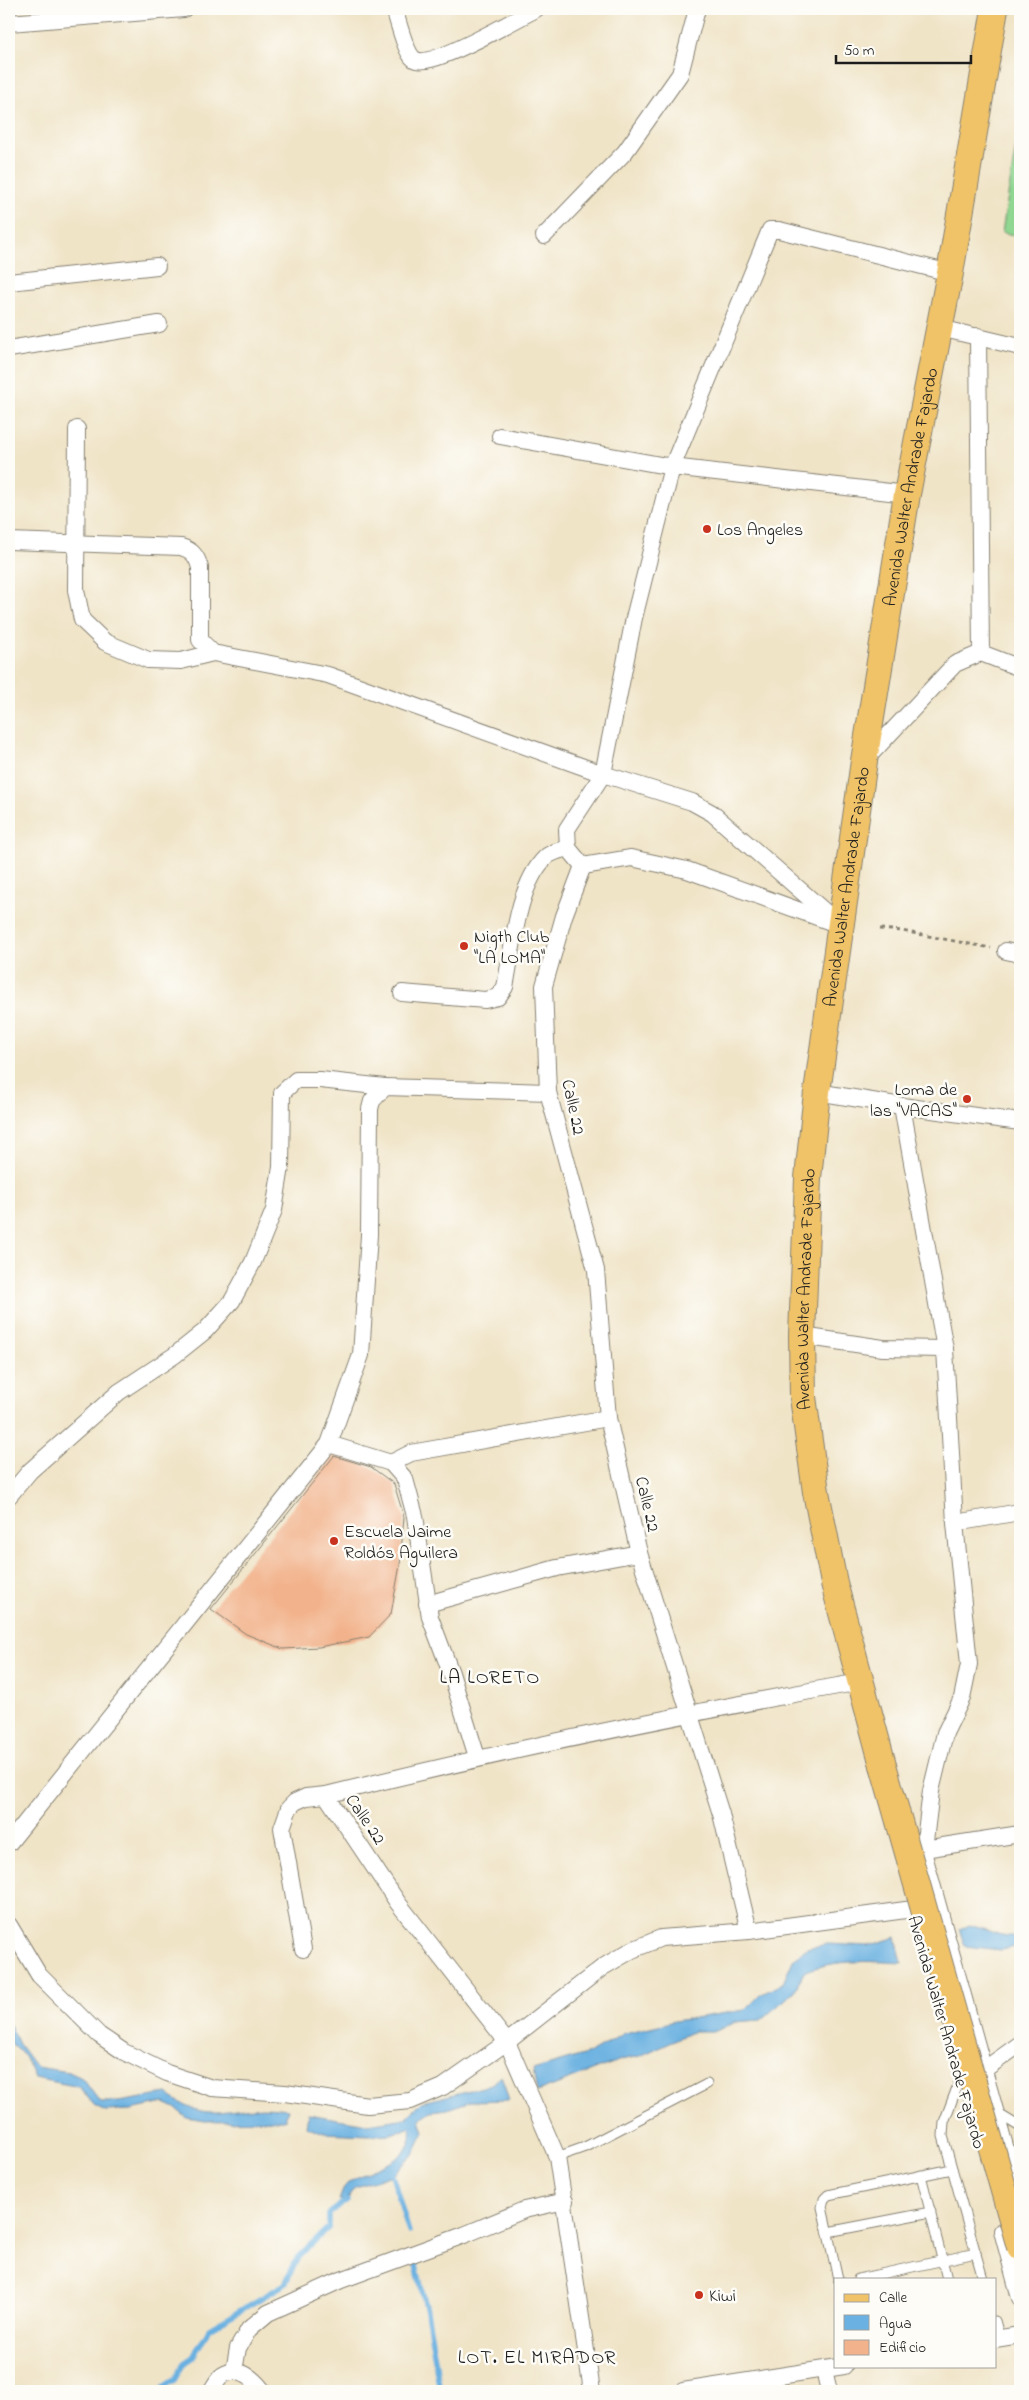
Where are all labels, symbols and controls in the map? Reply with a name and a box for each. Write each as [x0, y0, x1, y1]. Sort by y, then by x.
scale bar [836, 32, 972, 64]
text: 50 m [844, 40, 875, 62]
street label: Avenida Walter Andrade Fajardo [878, 366, 946, 608]
place label: Los Angeles [717, 518, 803, 545]
marker: Los Angeles [701, 523, 713, 535]
street label: Avenida Walter Andrade Fajardo [818, 765, 878, 1009]
place label: Nigth Club "LA LOMA" [474, 925, 550, 972]
marker: Nigth Club "LA LOMA" [458, 940, 470, 952]
street label: Calle 22 [553, 1077, 591, 1138]
place label: Loma de las "VACAS" [870, 1078, 958, 1125]
marker: Loma de las "VACAS" [961, 1093, 973, 1105]
street label: Avenida Walter Andrade Fajardo [791, 1167, 824, 1412]
street label: Calle 22 [627, 1474, 665, 1535]
place label: Escuela Jaime Roldós Aguilera [344, 1520, 458, 1568]
marker: Escuela Jaime Roldós Aguilera [328, 1535, 340, 1547]
district label: LA LORETO [440, 1664, 540, 1693]
street label: Calle 22 [338, 1790, 391, 1851]
street label: Avenida Walter Andrade Fajardo [899, 1913, 991, 2152]
legend [834, 2278, 996, 2368]
place label: Kiwi [709, 2284, 736, 2310]
text: Calle [879, 2287, 907, 2309]
marker: Kiwi [693, 2289, 705, 2301]
text: Agua [879, 2313, 912, 2336]
text: Edificio [879, 2337, 926, 2359]
district label: LOT. EL MIRADOR [458, 2344, 616, 2373]

